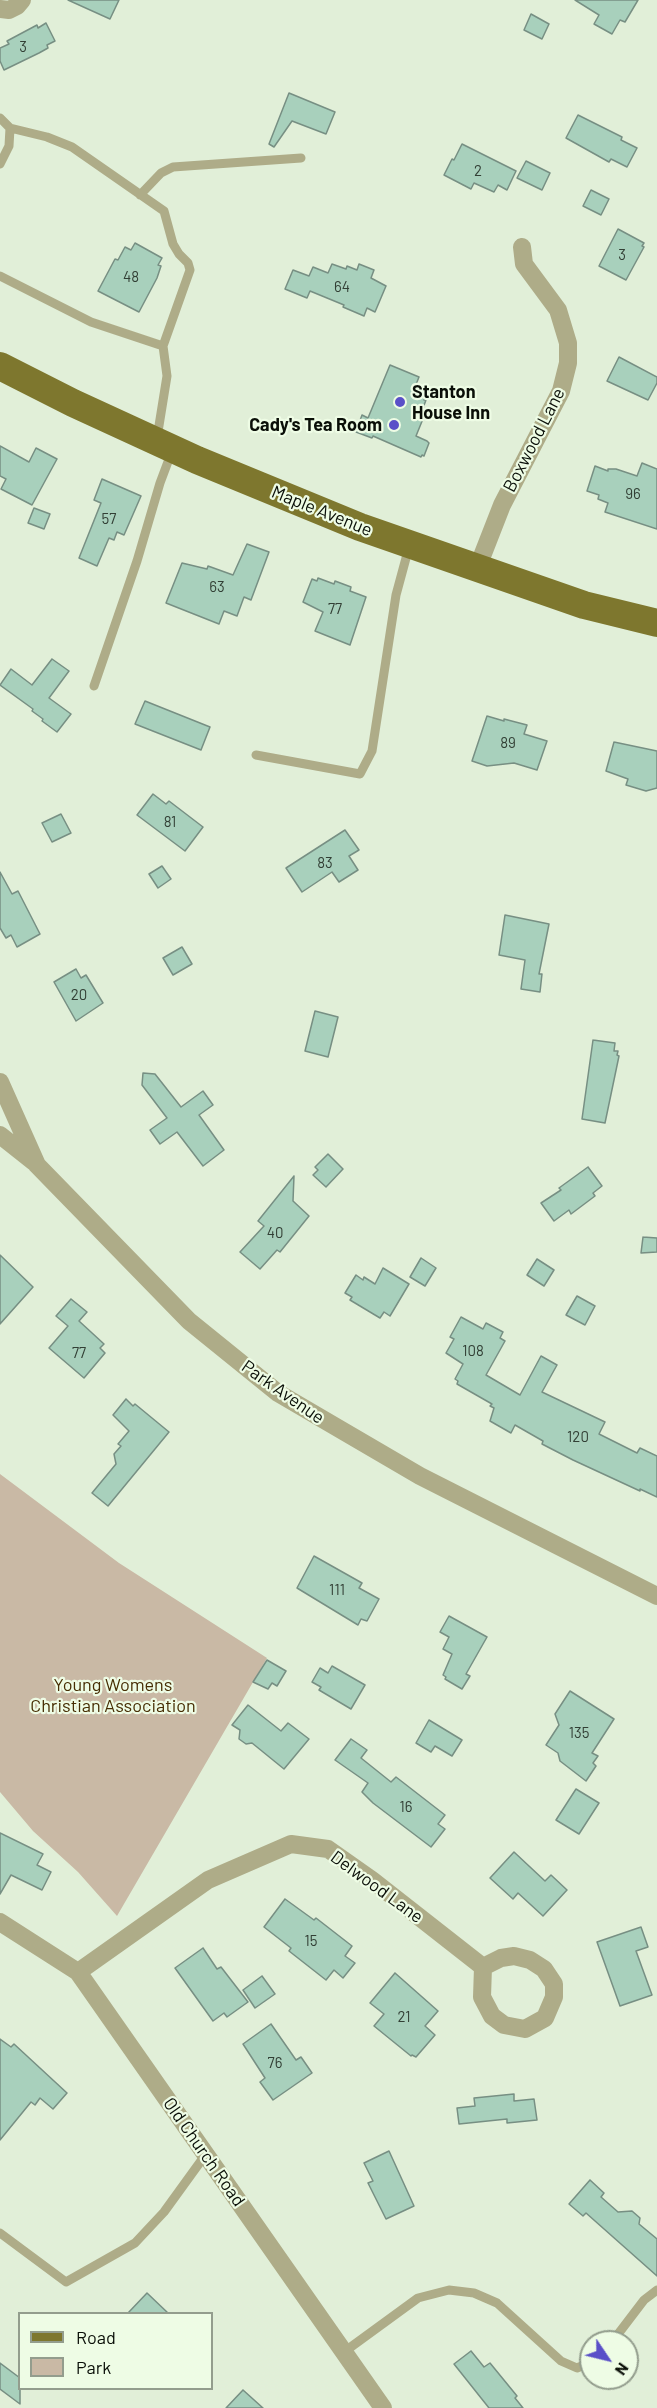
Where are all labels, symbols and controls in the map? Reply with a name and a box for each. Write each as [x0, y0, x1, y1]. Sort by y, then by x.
house number: 3 [19, 38, 27, 56]
house number: 2 [474, 162, 482, 180]
house number: 3 [618, 246, 626, 264]
house number: 48 [123, 268, 139, 286]
house number: 64 [334, 278, 350, 296]
place label: Stanton House Inn [412, 381, 490, 424]
street label: Boxwood Lane [499, 384, 569, 496]
marker: Stanton House Inn [393, 395, 407, 409]
place label: Cady's Tea Room [249, 414, 382, 436]
marker: Cady's Tea Room [387, 418, 401, 432]
street label: Maple Avenue [269, 481, 375, 541]
house number: 96 [625, 485, 641, 503]
house number: 57 [102, 510, 116, 528]
house number: 63 [209, 578, 225, 596]
house number: 77 [328, 600, 342, 618]
house number: 89 [500, 734, 516, 752]
house number: 81 [164, 813, 176, 831]
house number: 83 [317, 854, 333, 872]
house number: 20 [71, 986, 87, 1004]
house number: 40 [267, 1224, 283, 1242]
house number: 108 [462, 1342, 484, 1360]
house number: 77 [72, 1344, 86, 1362]
street label: Park Avenue [237, 1356, 329, 1428]
house number: 120 [567, 1428, 589, 1446]
house number: 111 [329, 1581, 345, 1599]
park label: Young Womens Christian Association [30, 1674, 196, 1716]
house number: 135 [569, 1724, 589, 1742]
house number: 16 [400, 1798, 412, 1816]
street label: Delwood Lane [326, 1846, 428, 1928]
house number: 15 [305, 1932, 317, 1950]
house number: 21 [397, 2008, 411, 2026]
house number: 76 [268, 2054, 282, 2072]
street label: Old Church Road [158, 2093, 250, 2211]
legend [18, 2312, 213, 2390]
text: Road [76, 2326, 116, 2348]
north arrow [579, 2330, 639, 2390]
text: Park [76, 2356, 111, 2378]
text: N [612, 2360, 633, 2379]

